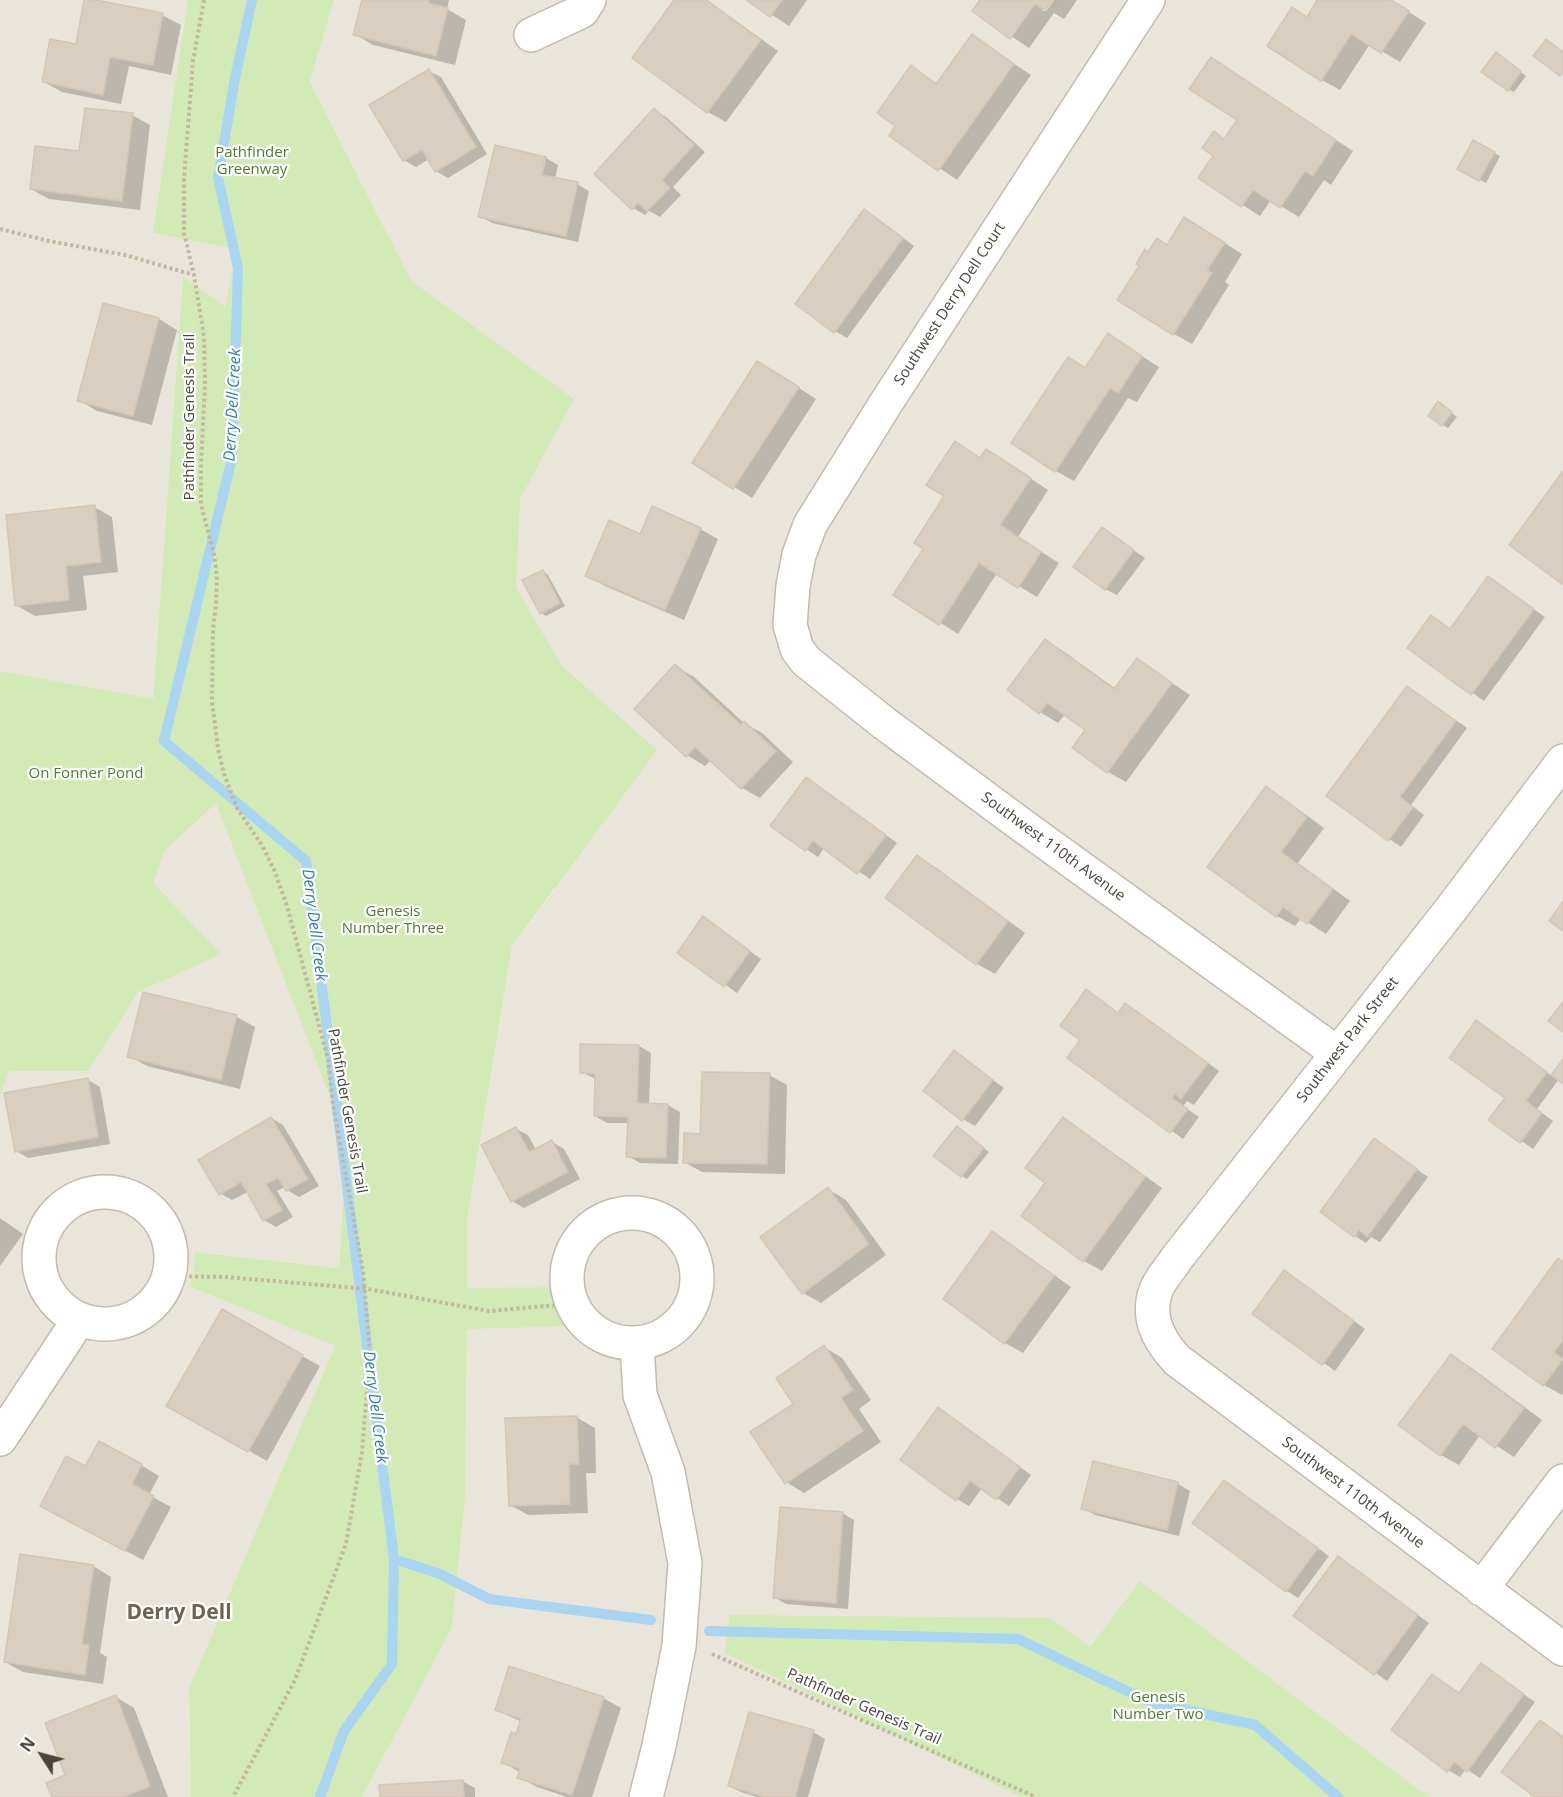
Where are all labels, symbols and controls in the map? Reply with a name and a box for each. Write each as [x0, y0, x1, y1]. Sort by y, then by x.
park label: Pathfinder Greenway [215, 144, 289, 179]
street label: Southwest Derry Dell Court [891, 219, 1009, 389]
street label: Pathfinder Genesis Trail [181, 334, 199, 500]
water label: Derry Dell Creek [220, 348, 246, 462]
park label: On Fonner Pond [29, 765, 143, 783]
street label: Southwest 110th Avenue [977, 789, 1129, 905]
water label: Derry Dell Creek [298, 868, 330, 982]
park label: Genesis Number Three [342, 903, 444, 938]
street label: Southwest Park Street [1293, 974, 1403, 1106]
street label: Pathfinder Genesis Trail [324, 1027, 370, 1195]
water label: Derry Dell Creek [359, 1350, 391, 1464]
street label: Southwest 110th Avenue [1278, 1434, 1428, 1552]
district label: Derry Dell [126, 1600, 232, 1626]
street label: Pathfinder Genesis Trail [784, 1665, 944, 1749]
park label: Genesis Number Two [1113, 1689, 1203, 1724]
north arrow [12, 1725, 72, 1785]
text: N [15, 1733, 40, 1756]

